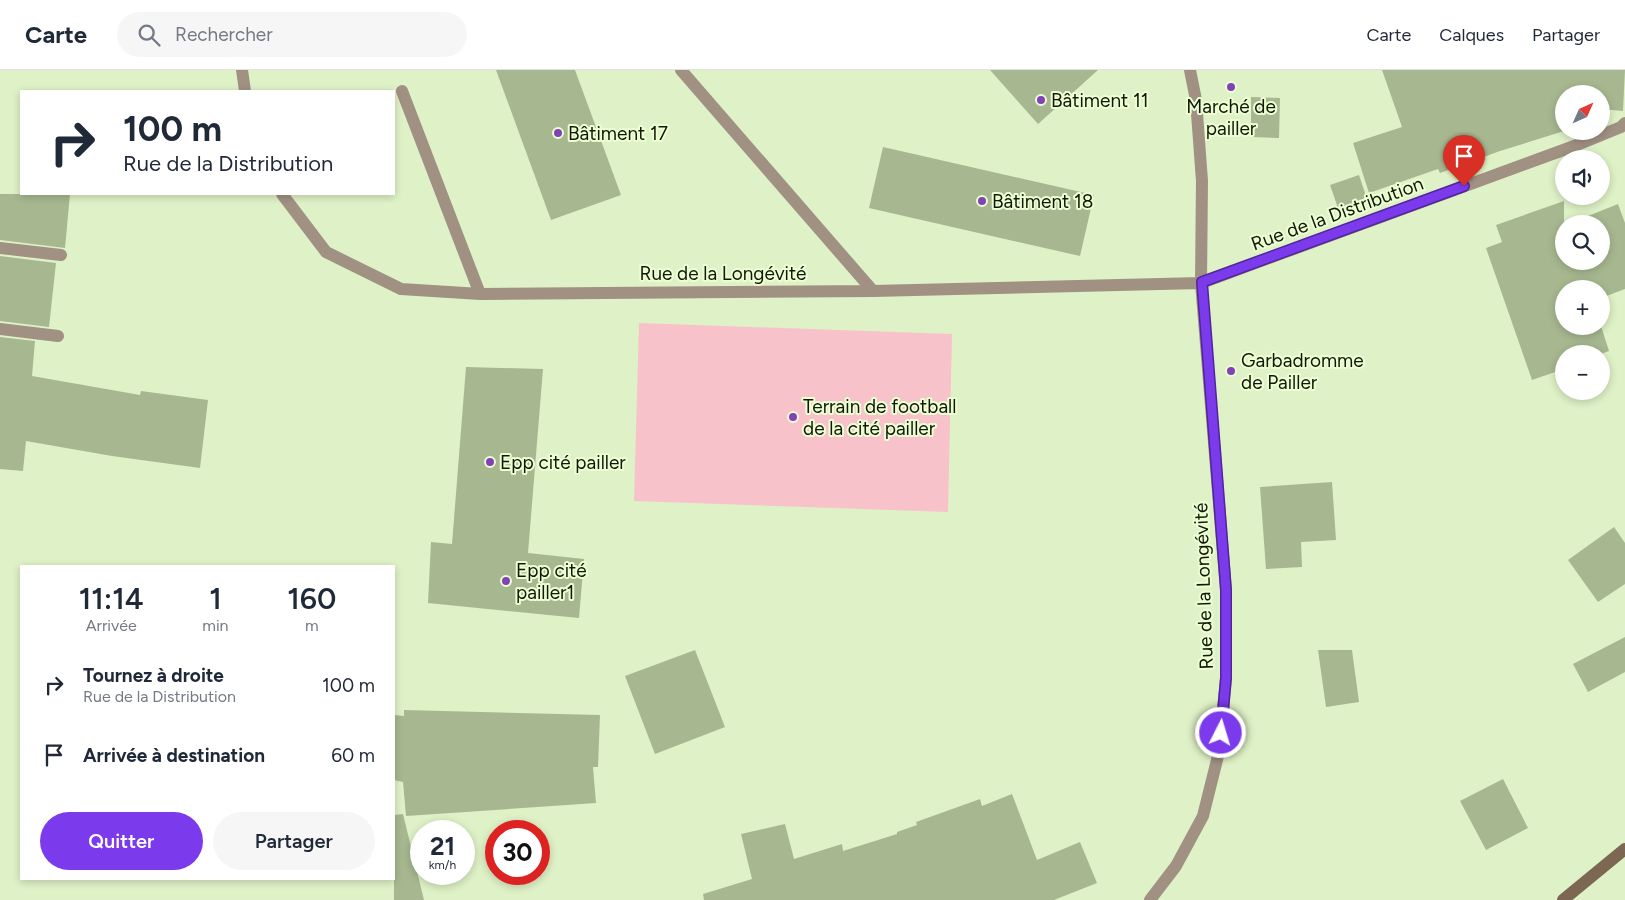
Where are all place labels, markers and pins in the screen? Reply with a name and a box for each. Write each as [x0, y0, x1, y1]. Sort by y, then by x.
marker: Marché de pailler [1225, 81, 1237, 93]
place label: Bâtiment 11 [1051, 89, 1149, 112]
marker: Bâtiment 11 [1035, 94, 1047, 106]
place label: Marché de pailler [1186, 95, 1276, 140]
place label: Bâtiment 17 [568, 122, 668, 145]
marker: Bâtiment 17 [552, 127, 564, 139]
pin [1443, 135, 1485, 186]
place label: Bâtiment 18 [992, 190, 1093, 213]
marker: Bâtiment 18 [976, 195, 988, 207]
place label: Garbadromme de Pailler [1241, 349, 1364, 394]
marker: Garbadromme de Pailler [1225, 365, 1237, 377]
place label: Terrain de football de la cité pailler [803, 395, 956, 440]
marker: Terrain de football de la cité pailler [787, 411, 799, 423]
place label: Epp cité pailler [500, 451, 626, 474]
marker: Epp cité pailler [484, 456, 496, 468]
place label: Epp cité pailler1 [516, 559, 587, 604]
marker: Epp cité pailler1 [500, 575, 512, 587]

